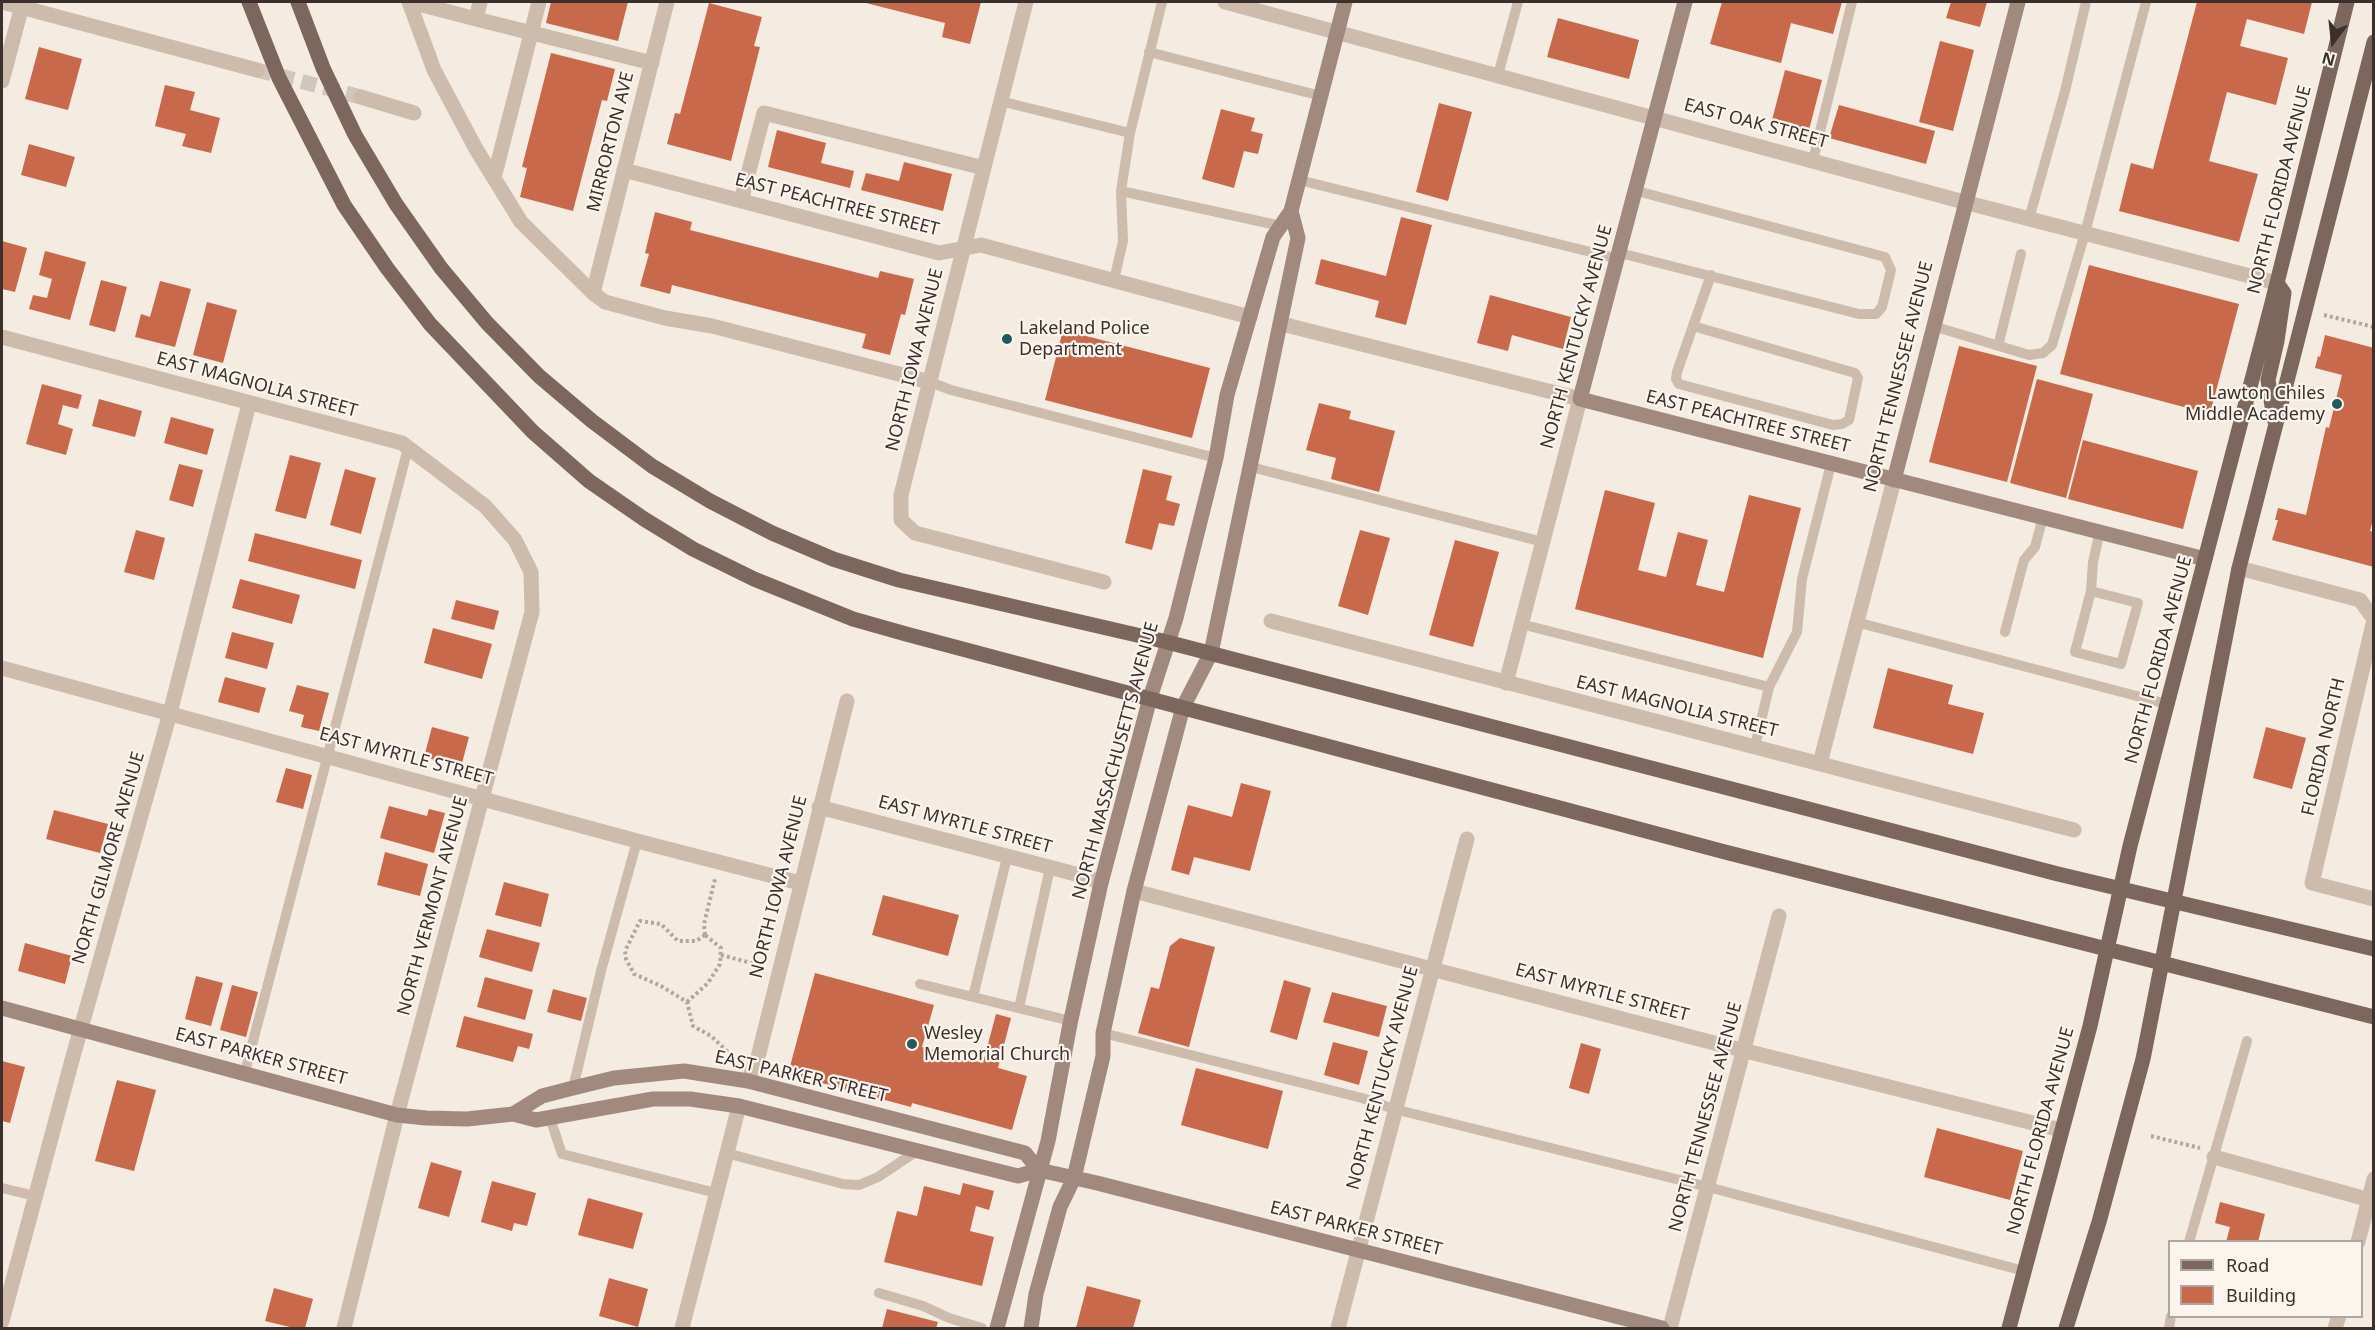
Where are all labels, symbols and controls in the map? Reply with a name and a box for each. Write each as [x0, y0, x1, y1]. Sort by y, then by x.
north arrow [2303, 12, 2363, 72]
text: N [2319, 47, 2337, 72]
street label: MIRRORTON AVE [583, 70, 639, 214]
street label: NORTH FLORIDA AVENUE [2244, 84, 2316, 296]
street label: EAST OAK STREET [1682, 94, 1830, 154]
street label: EAST PEACHTREE STREET [733, 169, 941, 241]
street label: NORTH KENTUCKY AVENUE [1537, 223, 1617, 451]
street label: NORTH TENNESSEE AVENUE [1860, 259, 1938, 495]
street label: NORTH IOWA AVENUE [882, 266, 948, 454]
place label: Lakeland Police Department [1019, 318, 1150, 360]
marker: Lakeland Police Department [1000, 332, 1014, 346]
street label: EAST MAGNOLIA STREET [154, 348, 360, 422]
place label: Lawton Chiles Middle Academy [2185, 383, 2325, 426]
street label: EAST PEACHTREE STREET [1644, 386, 1852, 458]
marker: Lawton Chiles Middle Academy [2330, 397, 2344, 411]
street label: NORTH FLORIDA AVENUE [2121, 554, 2197, 766]
street label: NORTH MASSACHUSETTS AVENUE [1068, 620, 1164, 902]
street label: EAST MAGNOLIA STREET [1574, 671, 1780, 743]
street label: FLORIDA NORTH [2298, 676, 2350, 818]
street label: EAST MYRTLE STREET [317, 723, 495, 791]
street label: NORTH GILMORE AVENUE [68, 749, 150, 967]
street label: EAST MYRTLE STREET [876, 791, 1054, 859]
street label: NORTH IOWA AVENUE [746, 793, 812, 981]
street label: NORTH VERMONT AVENUE [393, 794, 473, 1018]
street label: EAST MYRTLE STREET [1513, 959, 1691, 1027]
street label: NORTH KENTUCKY AVENUE [1343, 964, 1423, 1192]
street label: NORTH TENNESSEE AVENUE [1665, 1000, 1747, 1234]
place label: Wesley Memorial Church [924, 1023, 1070, 1066]
street label: EAST PARKER STREET [173, 1024, 349, 1090]
street label: NORTH FLORIDA AVENUE [2003, 1025, 2079, 1237]
marker: Wesley Memorial Church [905, 1037, 919, 1051]
street label: EAST PARKER STREET [712, 1047, 890, 1107]
street label: EAST PARKER STREET [1268, 1197, 1444, 1261]
legend [2168, 1240, 2363, 1318]
text: Road [2226, 1253, 2269, 1277]
text: Building [2226, 1283, 2296, 1307]

